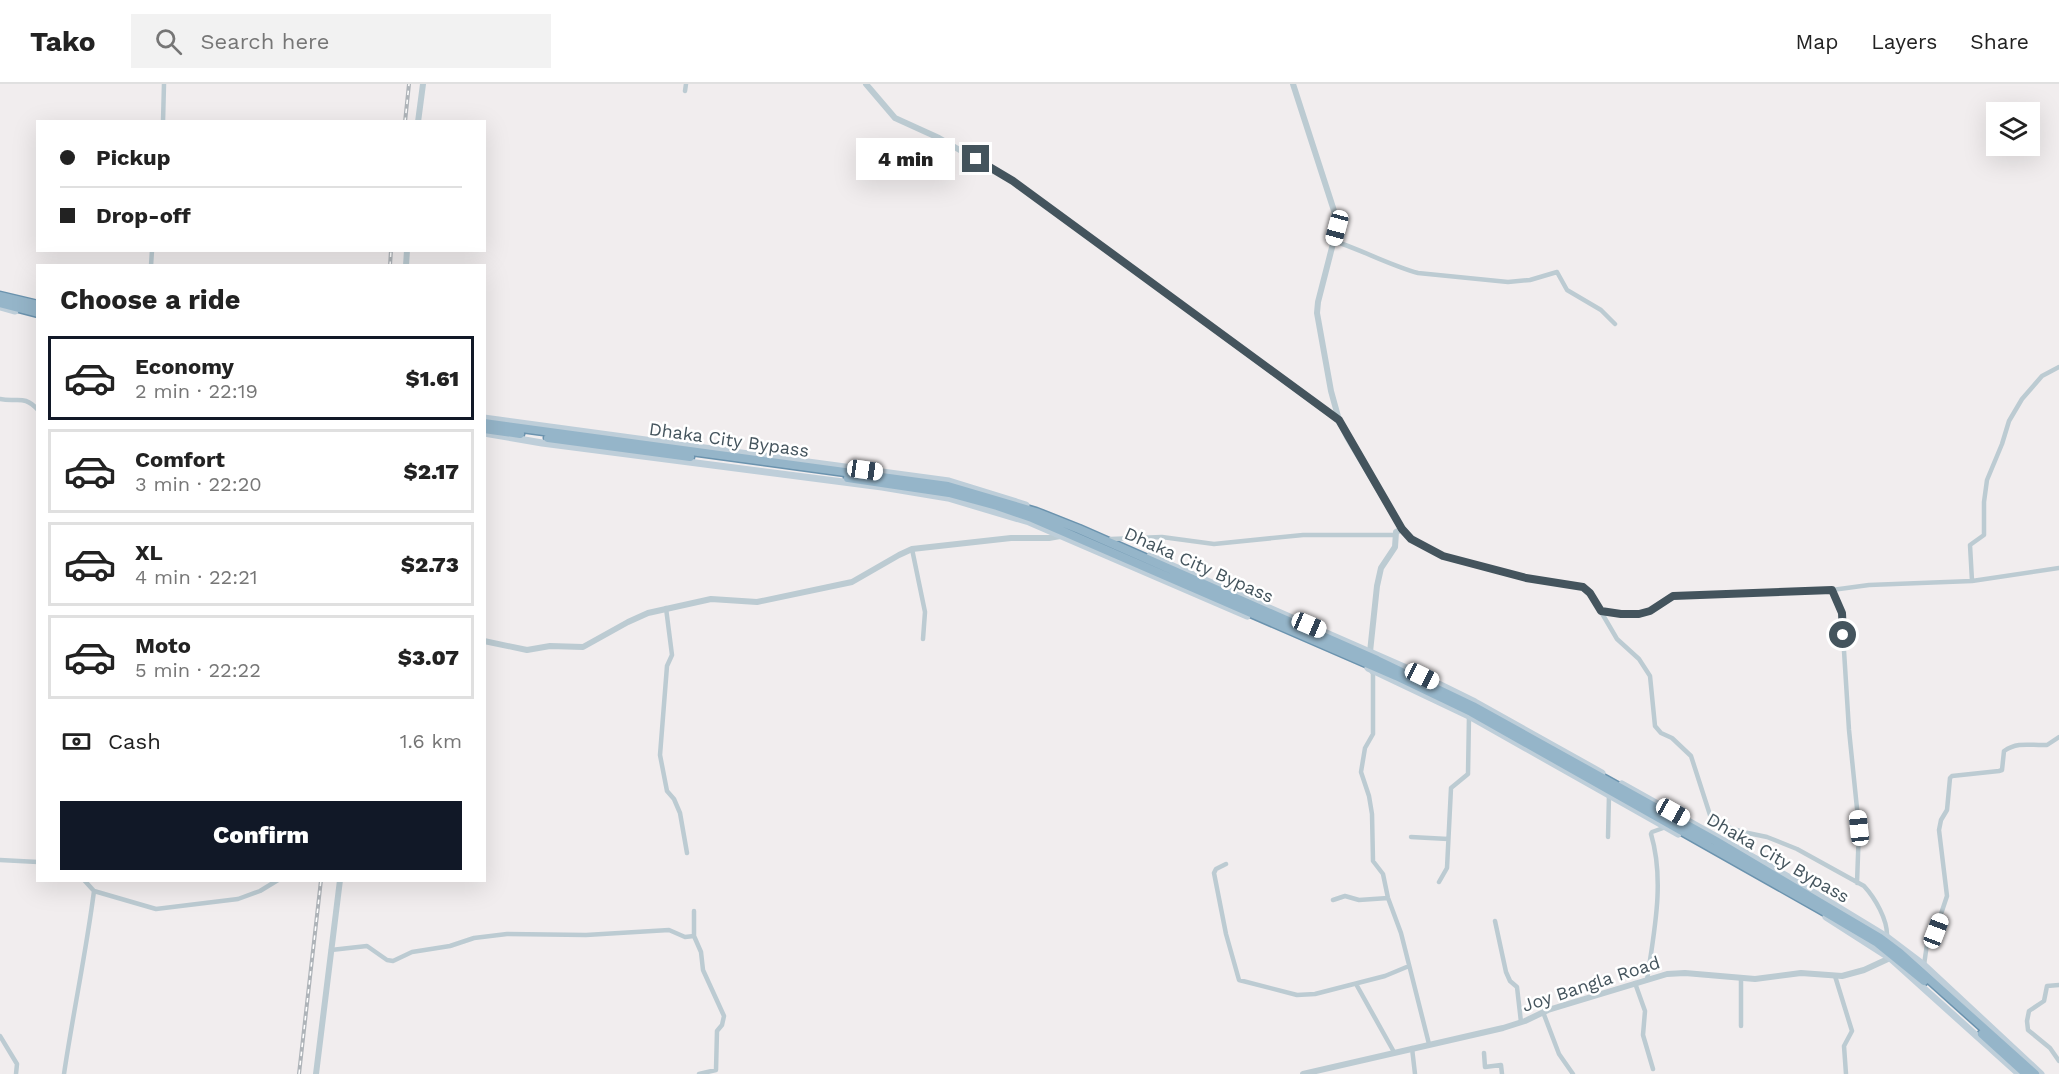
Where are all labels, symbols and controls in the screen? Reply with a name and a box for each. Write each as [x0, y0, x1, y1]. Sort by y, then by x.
search box [131, 14, 551, 68]
text: Tako [30, 25, 95, 58]
icon: search [152, 25, 185, 58]
text: Search here [200, 29, 329, 54]
text: Map [1795, 29, 1838, 54]
text: Layers [1871, 29, 1937, 54]
text: Share [1970, 29, 2029, 54]
map controls [1986, 102, 2040, 156]
button: layers [1986, 102, 2040, 156]
callout: 4 min [856, 138, 955, 180]
text: Pickup [96, 145, 171, 170]
route end [962, 145, 989, 172]
text: 4 min [878, 147, 933, 171]
text: Drop-off [96, 203, 191, 228]
car [1324, 208, 1350, 248]
text: Choose a ride [60, 284, 240, 316]
icon: car [63, 351, 117, 405]
text: Economy [135, 354, 234, 379]
text: $1.61 [406, 366, 459, 391]
text: 2 min · 22:19 [135, 379, 258, 403]
street label: Dhaka City Bypass [648, 418, 810, 461]
icon: car [63, 444, 117, 498]
text: Comfort [135, 447, 225, 472]
text: $2.17 [403, 459, 459, 484]
car [846, 459, 884, 481]
text: 3 min · 22:20 [135, 472, 262, 496]
street label: Dhaka City Bypass [1121, 522, 1277, 607]
icon: car [63, 537, 117, 591]
text: XL [135, 540, 163, 565]
text: $2.73 [401, 552, 459, 577]
text: 4 min · 22:21 [135, 565, 258, 589]
car [1289, 610, 1329, 640]
route start [1829, 621, 1856, 648]
icon: car [63, 630, 117, 684]
text: Moto [135, 633, 191, 658]
text: $3.07 [398, 645, 459, 670]
text: 5 min · 22:22 [135, 658, 261, 682]
car [1402, 660, 1442, 692]
icon: cash [60, 725, 93, 758]
text: Cash [108, 729, 161, 754]
text: 1.6 km [400, 729, 462, 753]
car [1653, 795, 1693, 829]
button: Confirm [60, 801, 462, 870]
street label: Dhaka City Bypass [1703, 808, 1853, 907]
car [1848, 809, 1870, 847]
car [1921, 911, 1951, 951]
street label: Joy Bangla Road [1519, 951, 1662, 1016]

